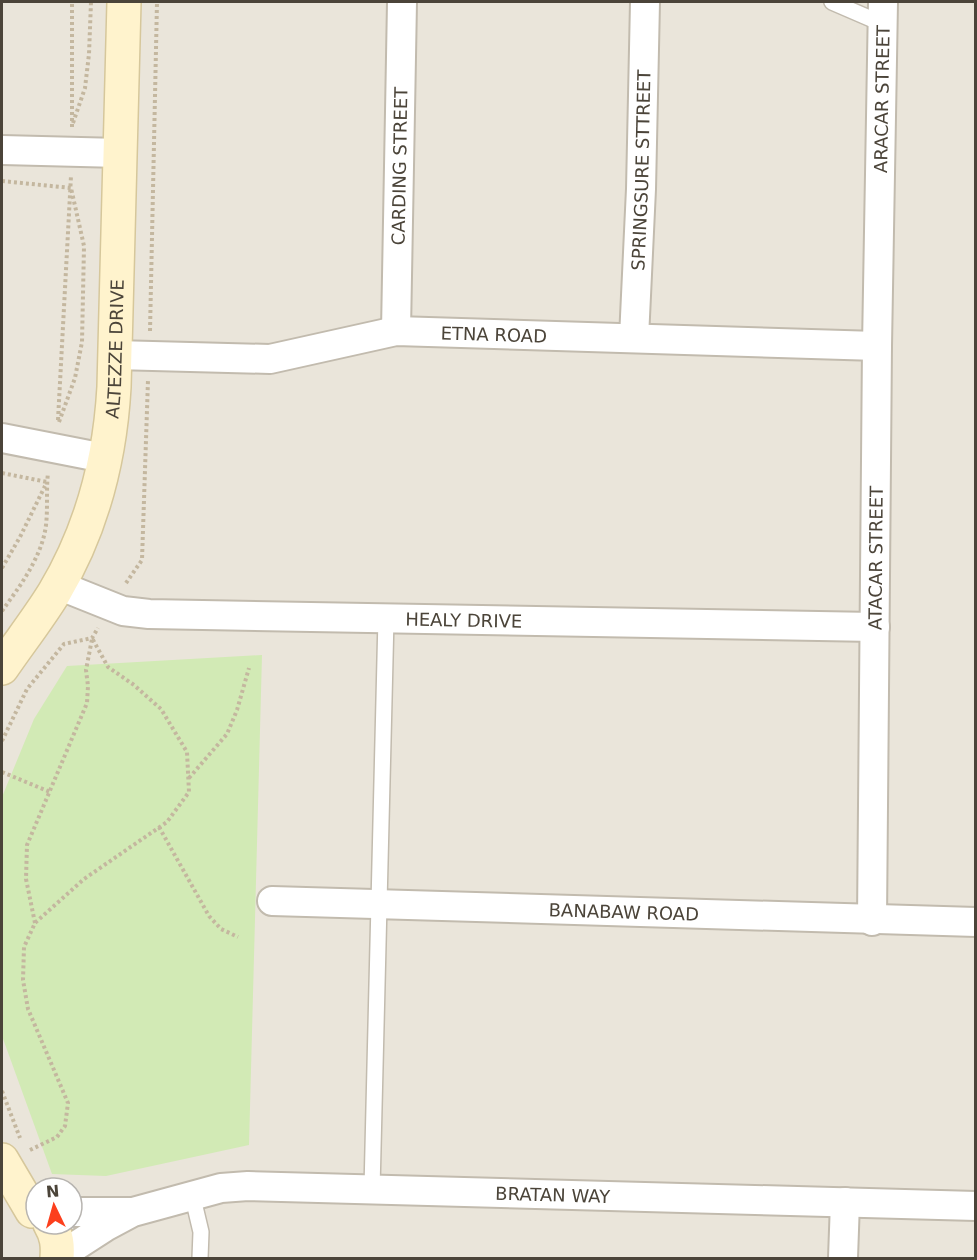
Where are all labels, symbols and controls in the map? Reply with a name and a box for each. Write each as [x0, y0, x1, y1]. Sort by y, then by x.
street label: ARACAR STREET [870, 24, 893, 173]
street label: SPRINGSURE STTREET [627, 68, 654, 271]
street label: CARDING STREET [387, 86, 411, 245]
street label: ALTEZZE DRIVE [101, 279, 127, 420]
street label: ETNA ROAD [440, 322, 547, 346]
street label: ATACAR STREET [864, 485, 886, 630]
street label: HEALY DRIVE [405, 608, 522, 631]
street label: BANABAW ROAD [548, 899, 699, 924]
north arrow [24, 1176, 84, 1236]
text: N [45, 1182, 60, 1202]
street label: BRATAN WAY [495, 1182, 611, 1206]

